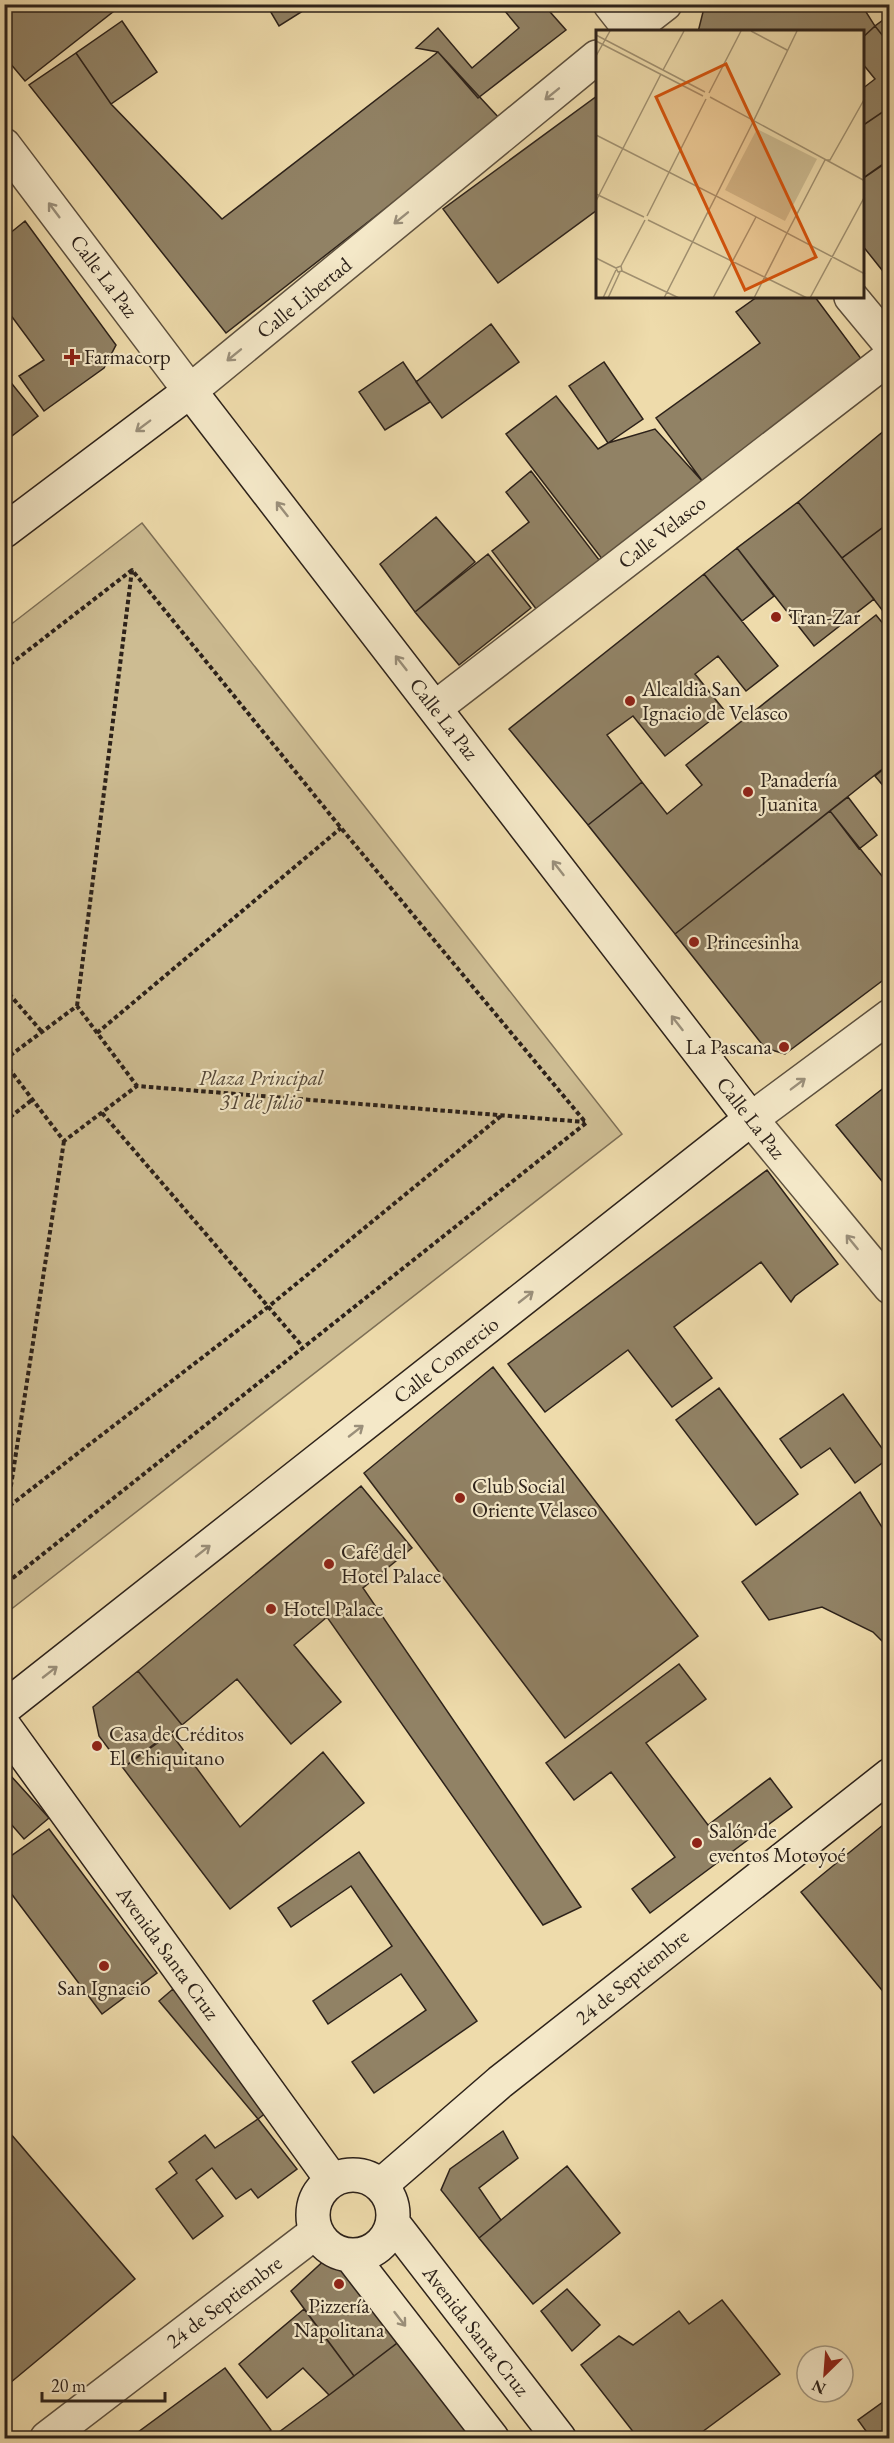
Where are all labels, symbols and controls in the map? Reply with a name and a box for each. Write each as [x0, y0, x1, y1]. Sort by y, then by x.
inset map [596, 30, 864, 298]
one-way arrow [544, 88, 560, 101]
one-way arrow [47, 202, 60, 218]
one-way arrow [394, 211, 409, 225]
street label: Calle La Paz [64, 229, 144, 323]
street label: Calle Libertad [251, 251, 357, 344]
place label: Farmacorp [84, 343, 171, 370]
one-way arrow [227, 348, 242, 362]
marker: Farmacorp [65, 350, 79, 364]
one-way arrow [136, 420, 152, 432]
street label: Calle Velasco [612, 489, 711, 574]
one-way arrow [275, 501, 288, 517]
place label: Tran-Zar [788, 603, 860, 630]
marker: Tran-Zar [769, 610, 783, 624]
one-way arrow [395, 656, 407, 672]
street label: Calle La Paz [404, 672, 485, 765]
place label: Alcaldia San Ignacio de Velasco [641, 675, 788, 726]
marker: Alcaldia San Ignacio de Velasco [623, 694, 637, 708]
place label: Panadería Juanita [758, 766, 838, 817]
marker: Panadería Juanita [741, 785, 755, 799]
one-way arrow [552, 860, 565, 876]
place label: Princesinha [706, 928, 800, 955]
marker: Princesinha [687, 935, 701, 949]
one-way arrow [671, 1015, 683, 1031]
place label: La Pascana [685, 1033, 773, 1060]
marker: La Pascana [777, 1040, 791, 1054]
park label: Plaza Principal 31 de Julio [198, 1064, 325, 1115]
street label: Calle La Paz [711, 1071, 792, 1164]
one-way arrow [789, 1078, 805, 1090]
one-way arrow [846, 1234, 859, 1250]
one-way arrow [518, 1290, 534, 1303]
street label: Calle Comercio [387, 1310, 504, 1409]
one-way arrow [348, 1424, 364, 1437]
place label: Club Social Oriente Velasco [472, 1472, 597, 1523]
marker: Club Social Oriente Velasco [453, 1491, 467, 1505]
place label: Café del Hotel Palace [341, 1538, 441, 1589]
one-way arrow [195, 1545, 211, 1558]
marker: Café del Hotel Palace [322, 1557, 336, 1571]
place label: Hotel Palace [283, 1595, 383, 1622]
marker: Hotel Palace [264, 1602, 278, 1616]
one-way arrow [42, 1666, 58, 1679]
place label: Casa de Créditos El Chiquitano [109, 1720, 244, 1771]
marker: Casa de Créditos El Chiquitano [90, 1739, 104, 1753]
place label: Salón de eventos Motoyoé [709, 1817, 846, 1868]
marker: Salón de eventos Motoyoé [690, 1836, 704, 1850]
street label: Avenida Santa Cruz [110, 1880, 226, 2025]
street label: 24 de Septiembre [569, 1923, 694, 2031]
marker: San Ignacio [97, 1959, 111, 1973]
place label: San Ignacio [57, 1974, 151, 2001]
street label: 24 de Septiembre [160, 2249, 287, 2354]
street label: Avenida Santa Cruz [416, 2259, 536, 2402]
marker: Pizzería Napolitana [332, 2277, 346, 2291]
place label: Pizzería Napolitana [294, 2292, 385, 2343]
one-way arrow [393, 2311, 406, 2327]
north arrow [795, 2344, 855, 2404]
scale bar [42, 2365, 165, 2403]
text: 20 m [51, 2374, 86, 2397]
text: N [809, 2375, 829, 2399]

